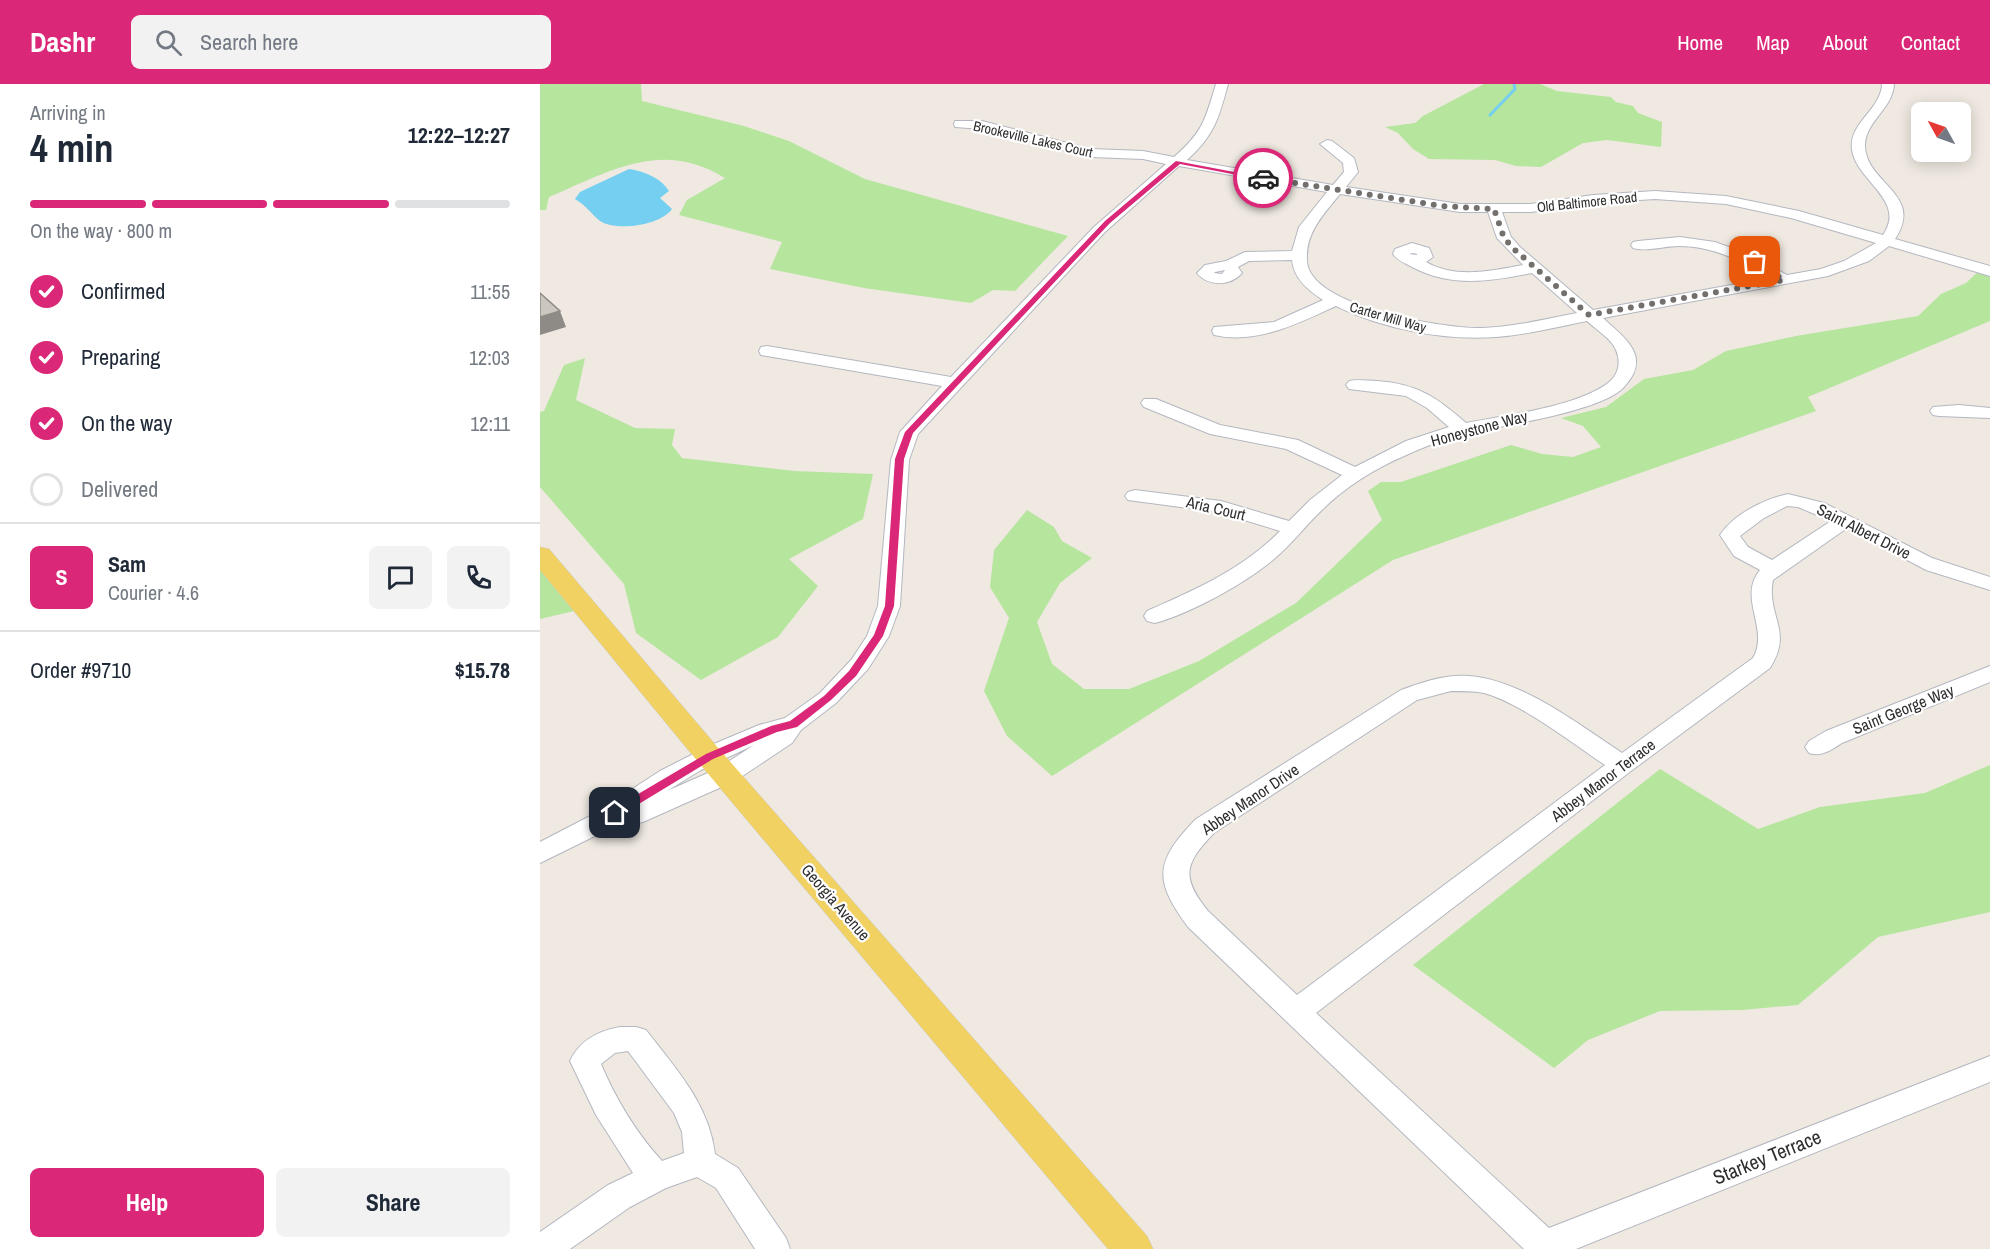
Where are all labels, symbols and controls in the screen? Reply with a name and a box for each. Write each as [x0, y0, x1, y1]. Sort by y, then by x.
search box [131, 15, 551, 69]
text: Dashr [30, 23, 95, 61]
icon: search [152, 26, 185, 59]
text: Search here [200, 27, 298, 57]
text: Home [1677, 28, 1723, 57]
text: Map [1756, 28, 1790, 57]
text: About [1823, 28, 1868, 57]
text: Contact [1901, 28, 1960, 57]
text: Arriving in [30, 99, 106, 126]
north arrow [1911, 102, 1971, 162]
map controls [1911, 102, 1971, 162]
street label: Brookeville Lakes Court [972, 117, 1094, 161]
text: 12:22–12:27 [408, 120, 510, 150]
text: 4 min [30, 122, 114, 174]
courier [1233, 148, 1293, 208]
icon: car [1247, 162, 1280, 195]
street label: Old Baltimore Road [1536, 188, 1638, 216]
text: On the way · 800 m [30, 217, 172, 244]
pin [1729, 236, 1780, 287]
icon: bag [1738, 245, 1771, 278]
icon: check [30, 275, 63, 308]
text: Confirmed [81, 276, 165, 306]
text: 11:55 [470, 278, 510, 305]
street label: Carter Mill Way [1348, 298, 1429, 337]
icon: check [30, 341, 63, 374]
text: Preparing [81, 342, 160, 372]
text: 12:03 [469, 344, 510, 371]
street label: Honeystone Way [1428, 404, 1530, 451]
icon: check [30, 407, 63, 440]
text: On the way [81, 408, 172, 438]
text: 12:11 [470, 410, 510, 437]
text: Delivered [81, 474, 158, 504]
street label: Aria Court [1183, 490, 1248, 526]
street label: Saint Albert Drive [1813, 498, 1915, 564]
button: chat [369, 546, 432, 609]
button: phone [447, 546, 510, 609]
text: Sam [108, 549, 146, 579]
text: S [55, 562, 68, 592]
text: Courier · 4.6 [108, 579, 199, 606]
text: Order #9710 [30, 655, 131, 685]
text: $15.78 [455, 655, 510, 685]
street label: Saint George Way [1849, 679, 1957, 739]
street label: Abbey Manor Terrace [1546, 734, 1660, 827]
street label: Abbey Manor Drive [1196, 758, 1303, 840]
pin [589, 787, 640, 838]
icon: home [598, 796, 631, 829]
street label: Georgia Avenue [797, 859, 875, 945]
street label: Starkey Terrace [1709, 1123, 1825, 1191]
button: Help [30, 1168, 264, 1237]
button: Share [276, 1168, 510, 1237]

